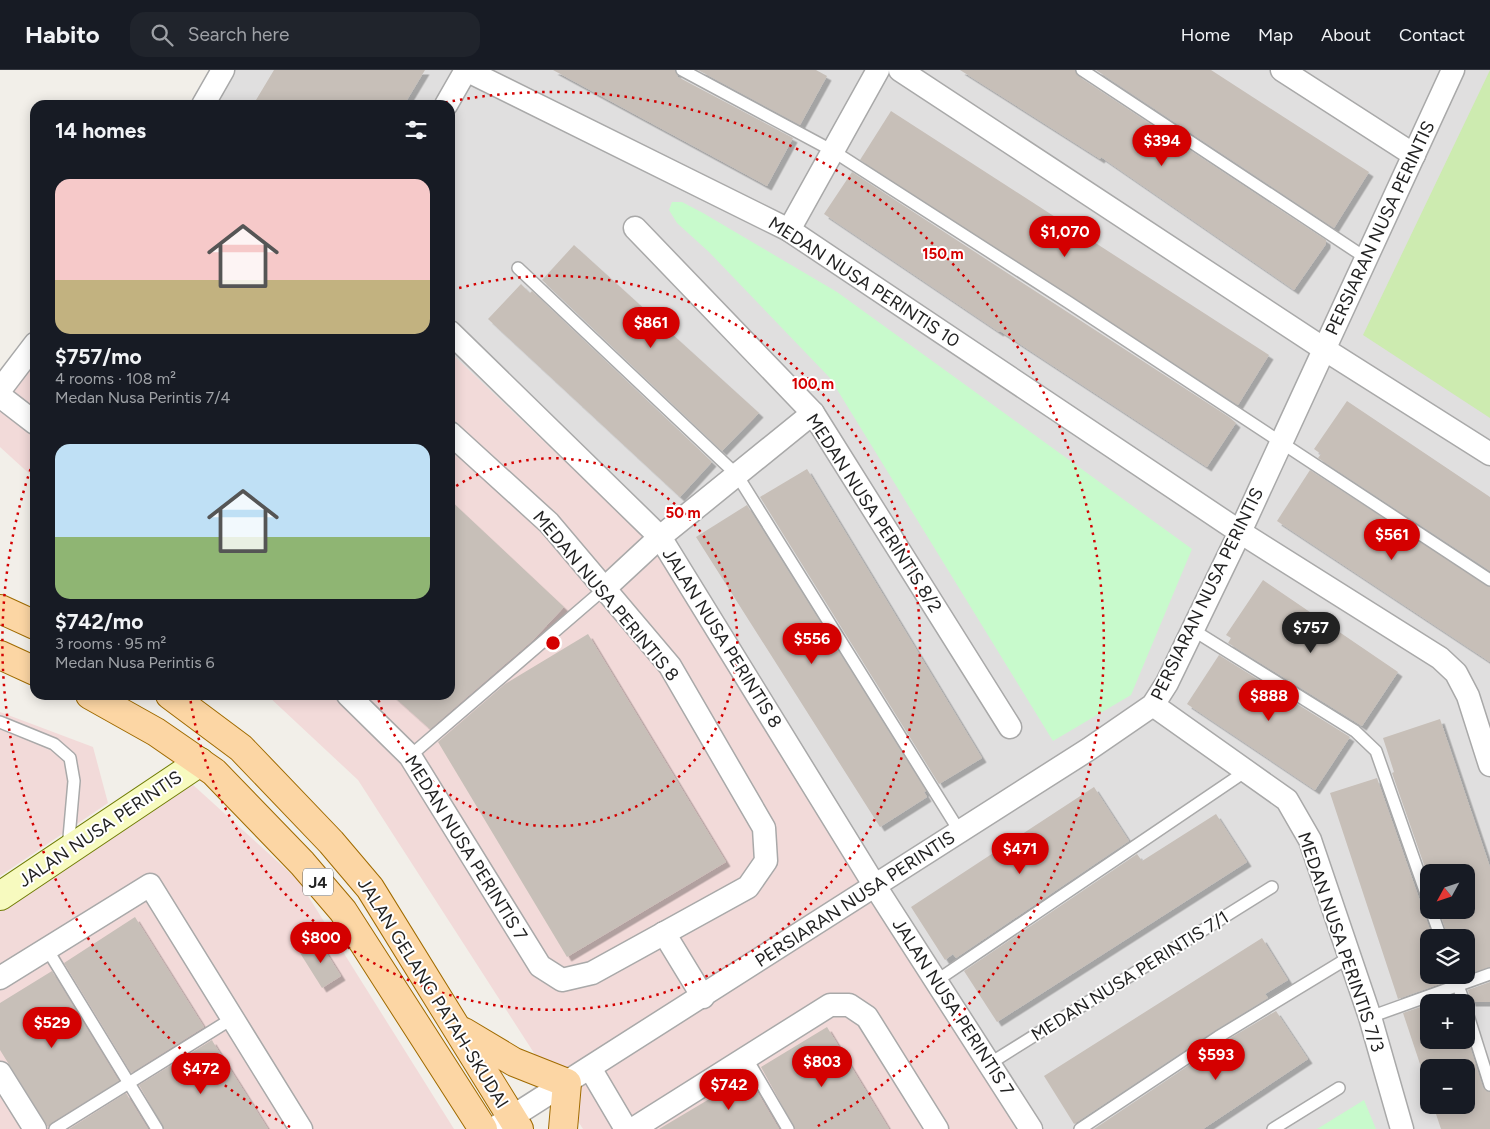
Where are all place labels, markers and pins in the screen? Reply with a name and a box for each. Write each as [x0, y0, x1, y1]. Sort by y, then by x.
pin: $394 [1132, 124, 1192, 167]
pin: $1,070 [1024, 216, 1106, 258]
pin: $861 [621, 306, 681, 349]
pin: $561 [1362, 518, 1422, 561]
pin: $757 [1281, 612, 1341, 654]
pin: $556 [782, 622, 842, 665]
centre of rings [544, 634, 562, 652]
pin: $888 [1239, 680, 1299, 722]
pin: $471 [990, 832, 1050, 875]
pin: $800 [291, 922, 351, 964]
pin: $529 [22, 1006, 82, 1049]
pin: $593 [1186, 1038, 1246, 1081]
pin: $803 [792, 1046, 852, 1088]
pin: $472 [171, 1052, 231, 1095]
pin: $742 [699, 1068, 759, 1111]

